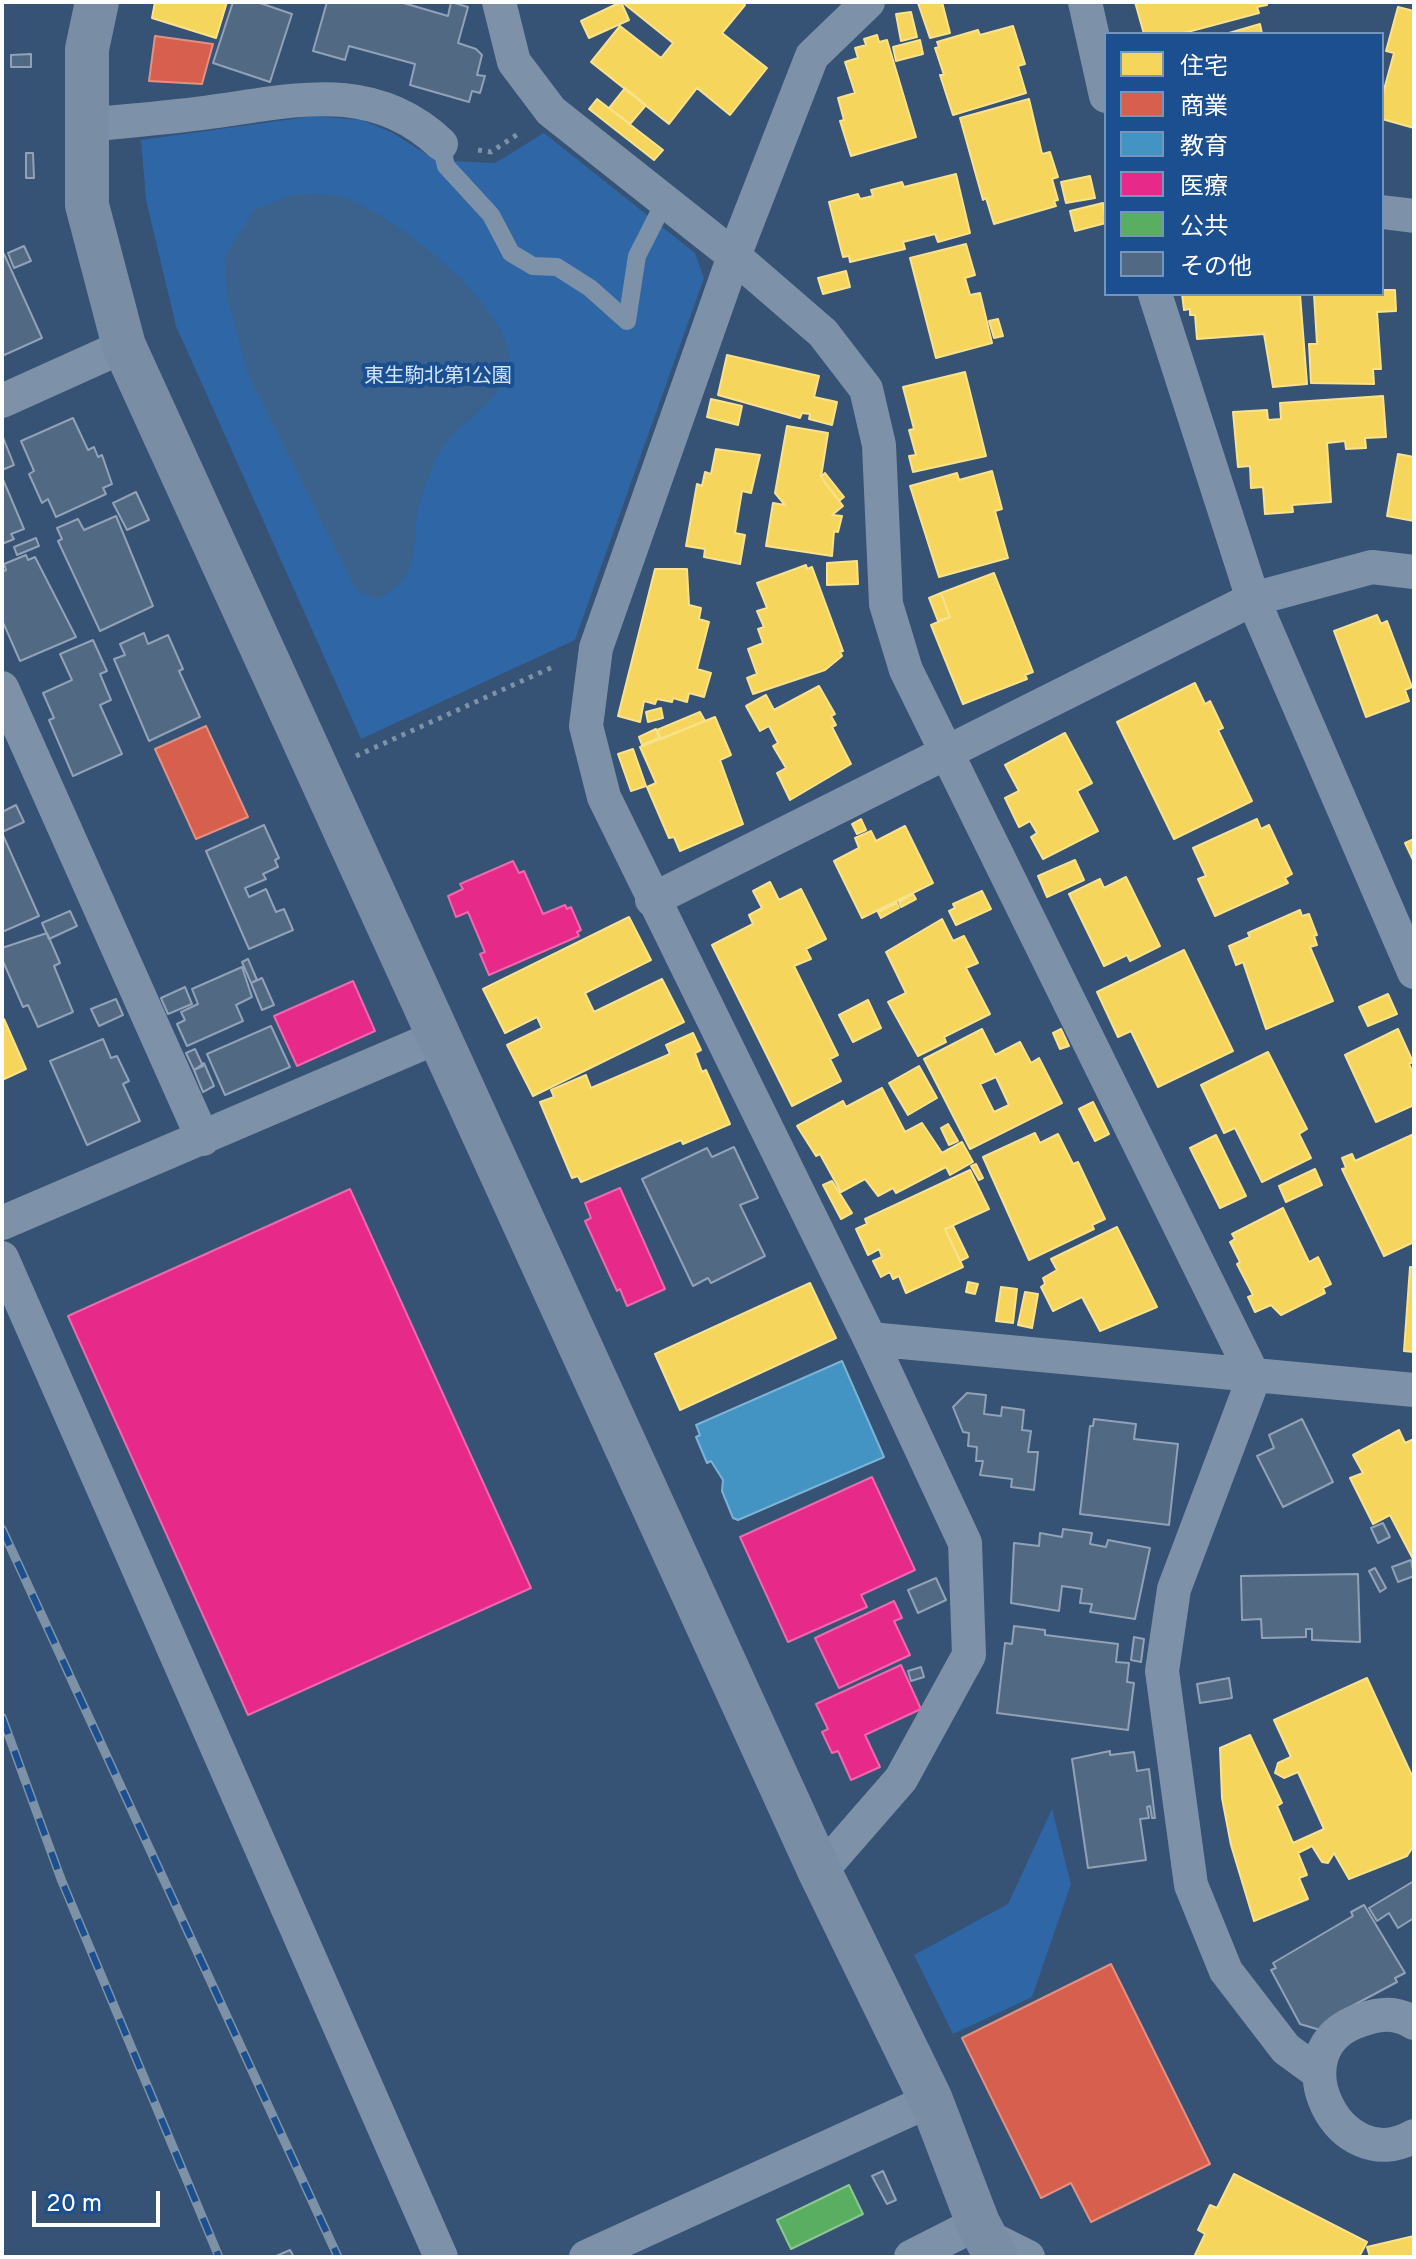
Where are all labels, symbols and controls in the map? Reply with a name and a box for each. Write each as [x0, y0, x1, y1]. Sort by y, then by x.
legend [1104, 32, 1384, 296]
text: 住宅 [1180, 53, 1228, 83]
text: 商業 [1180, 93, 1228, 123]
text: 教育 [1180, 133, 1228, 163]
text: 医療 [1180, 173, 1228, 203]
text: 公共 [1180, 213, 1228, 243]
text: その他 [1180, 253, 1252, 283]
park label: 東生駒北第1公園 [364, 366, 512, 390]
scale bar [36, 2175, 164, 2225]
text: 20 m [46, 2190, 102, 2220]

